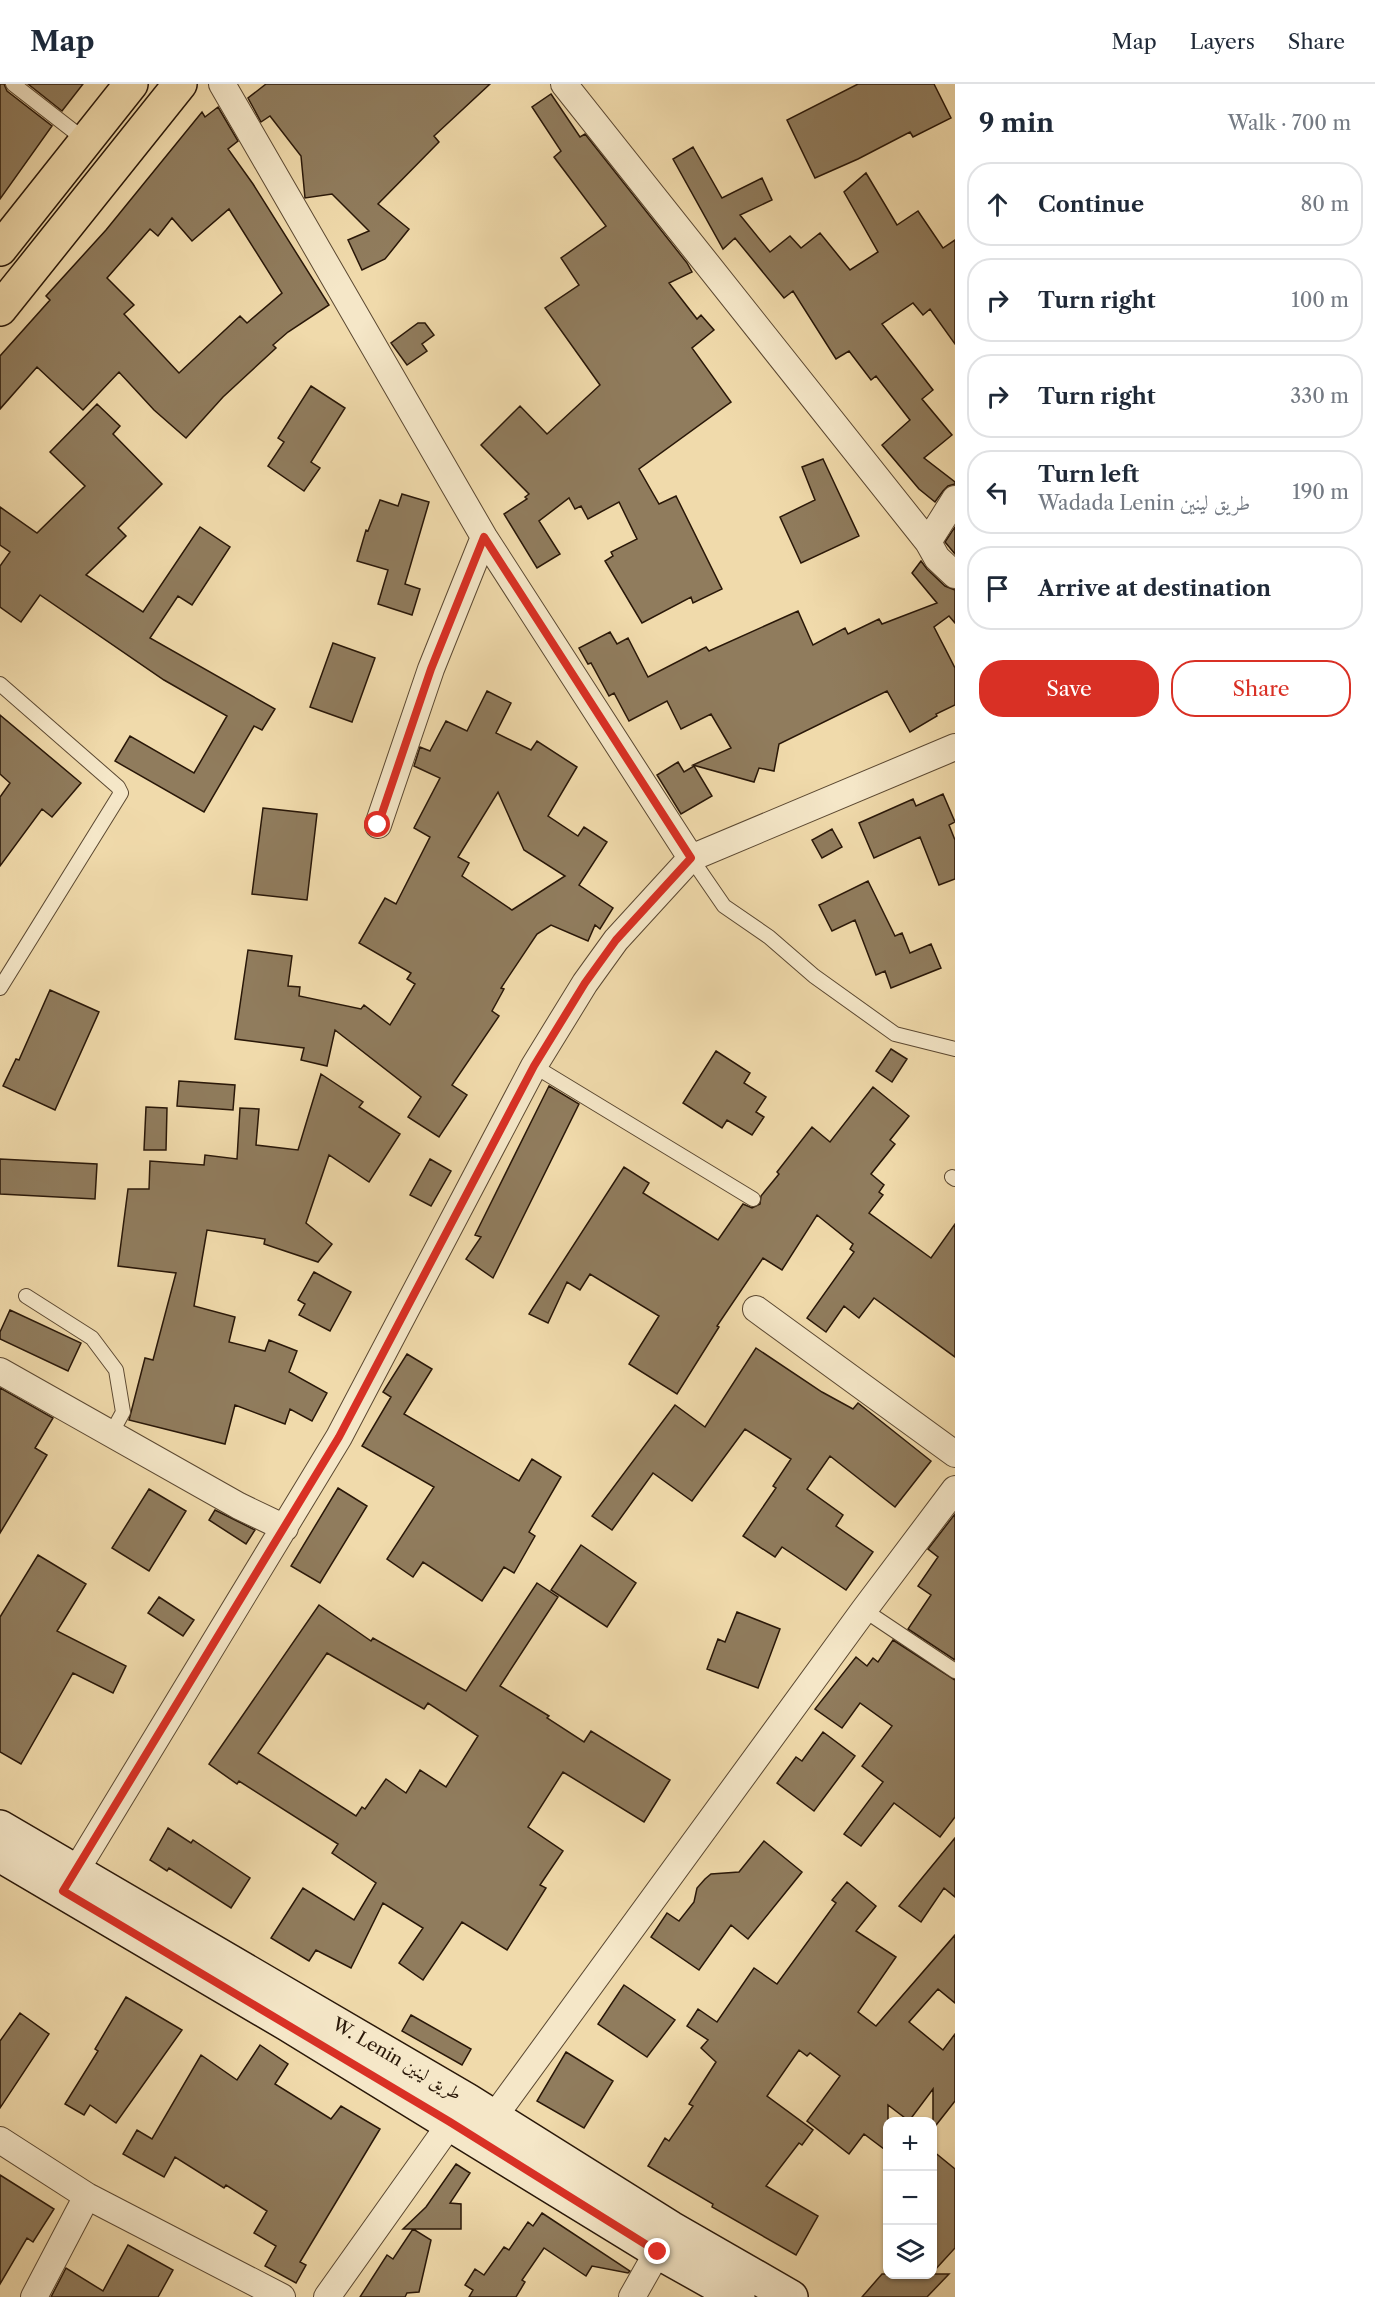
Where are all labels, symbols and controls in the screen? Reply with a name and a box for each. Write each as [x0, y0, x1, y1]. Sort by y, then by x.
text: Map [30, 24, 94, 58]
text: Map [1112, 29, 1157, 54]
text: Layers [1190, 29, 1255, 54]
text: Share [1288, 29, 1345, 54]
text: 9 min [979, 107, 1054, 139]
text: Walk · 700 m [1228, 111, 1351, 135]
icon: ahead [981, 188, 1014, 221]
text: Continue [1038, 191, 1144, 218]
text: 80 m [1301, 192, 1349, 216]
icon: right [981, 284, 1014, 317]
text: Turn right [1038, 287, 1156, 314]
text: 100 m [1291, 288, 1349, 312]
icon: right [981, 380, 1014, 413]
text: Turn right [1038, 383, 1156, 410]
text: 330 m [1290, 384, 1349, 408]
text: Turn left [1038, 461, 1139, 488]
icon: left [981, 476, 1014, 509]
text: 190 m [1292, 480, 1349, 504]
text: Wadada Lenin طريق لينين [1038, 491, 1250, 515]
icon: arrive [981, 572, 1014, 605]
text: Arrive at destination [1038, 575, 1271, 602]
button: Save [979, 660, 1159, 717]
button: Share [1171, 660, 1351, 717]
route start [364, 811, 390, 837]
street label: W. Lenin طريق لينين [327, 2012, 466, 2106]
map controls [883, 2117, 937, 2279]
button: + [883, 2117, 937, 2171]
button: − [883, 2171, 937, 2225]
button: layers [883, 2225, 937, 2279]
route end [644, 2238, 670, 2264]

